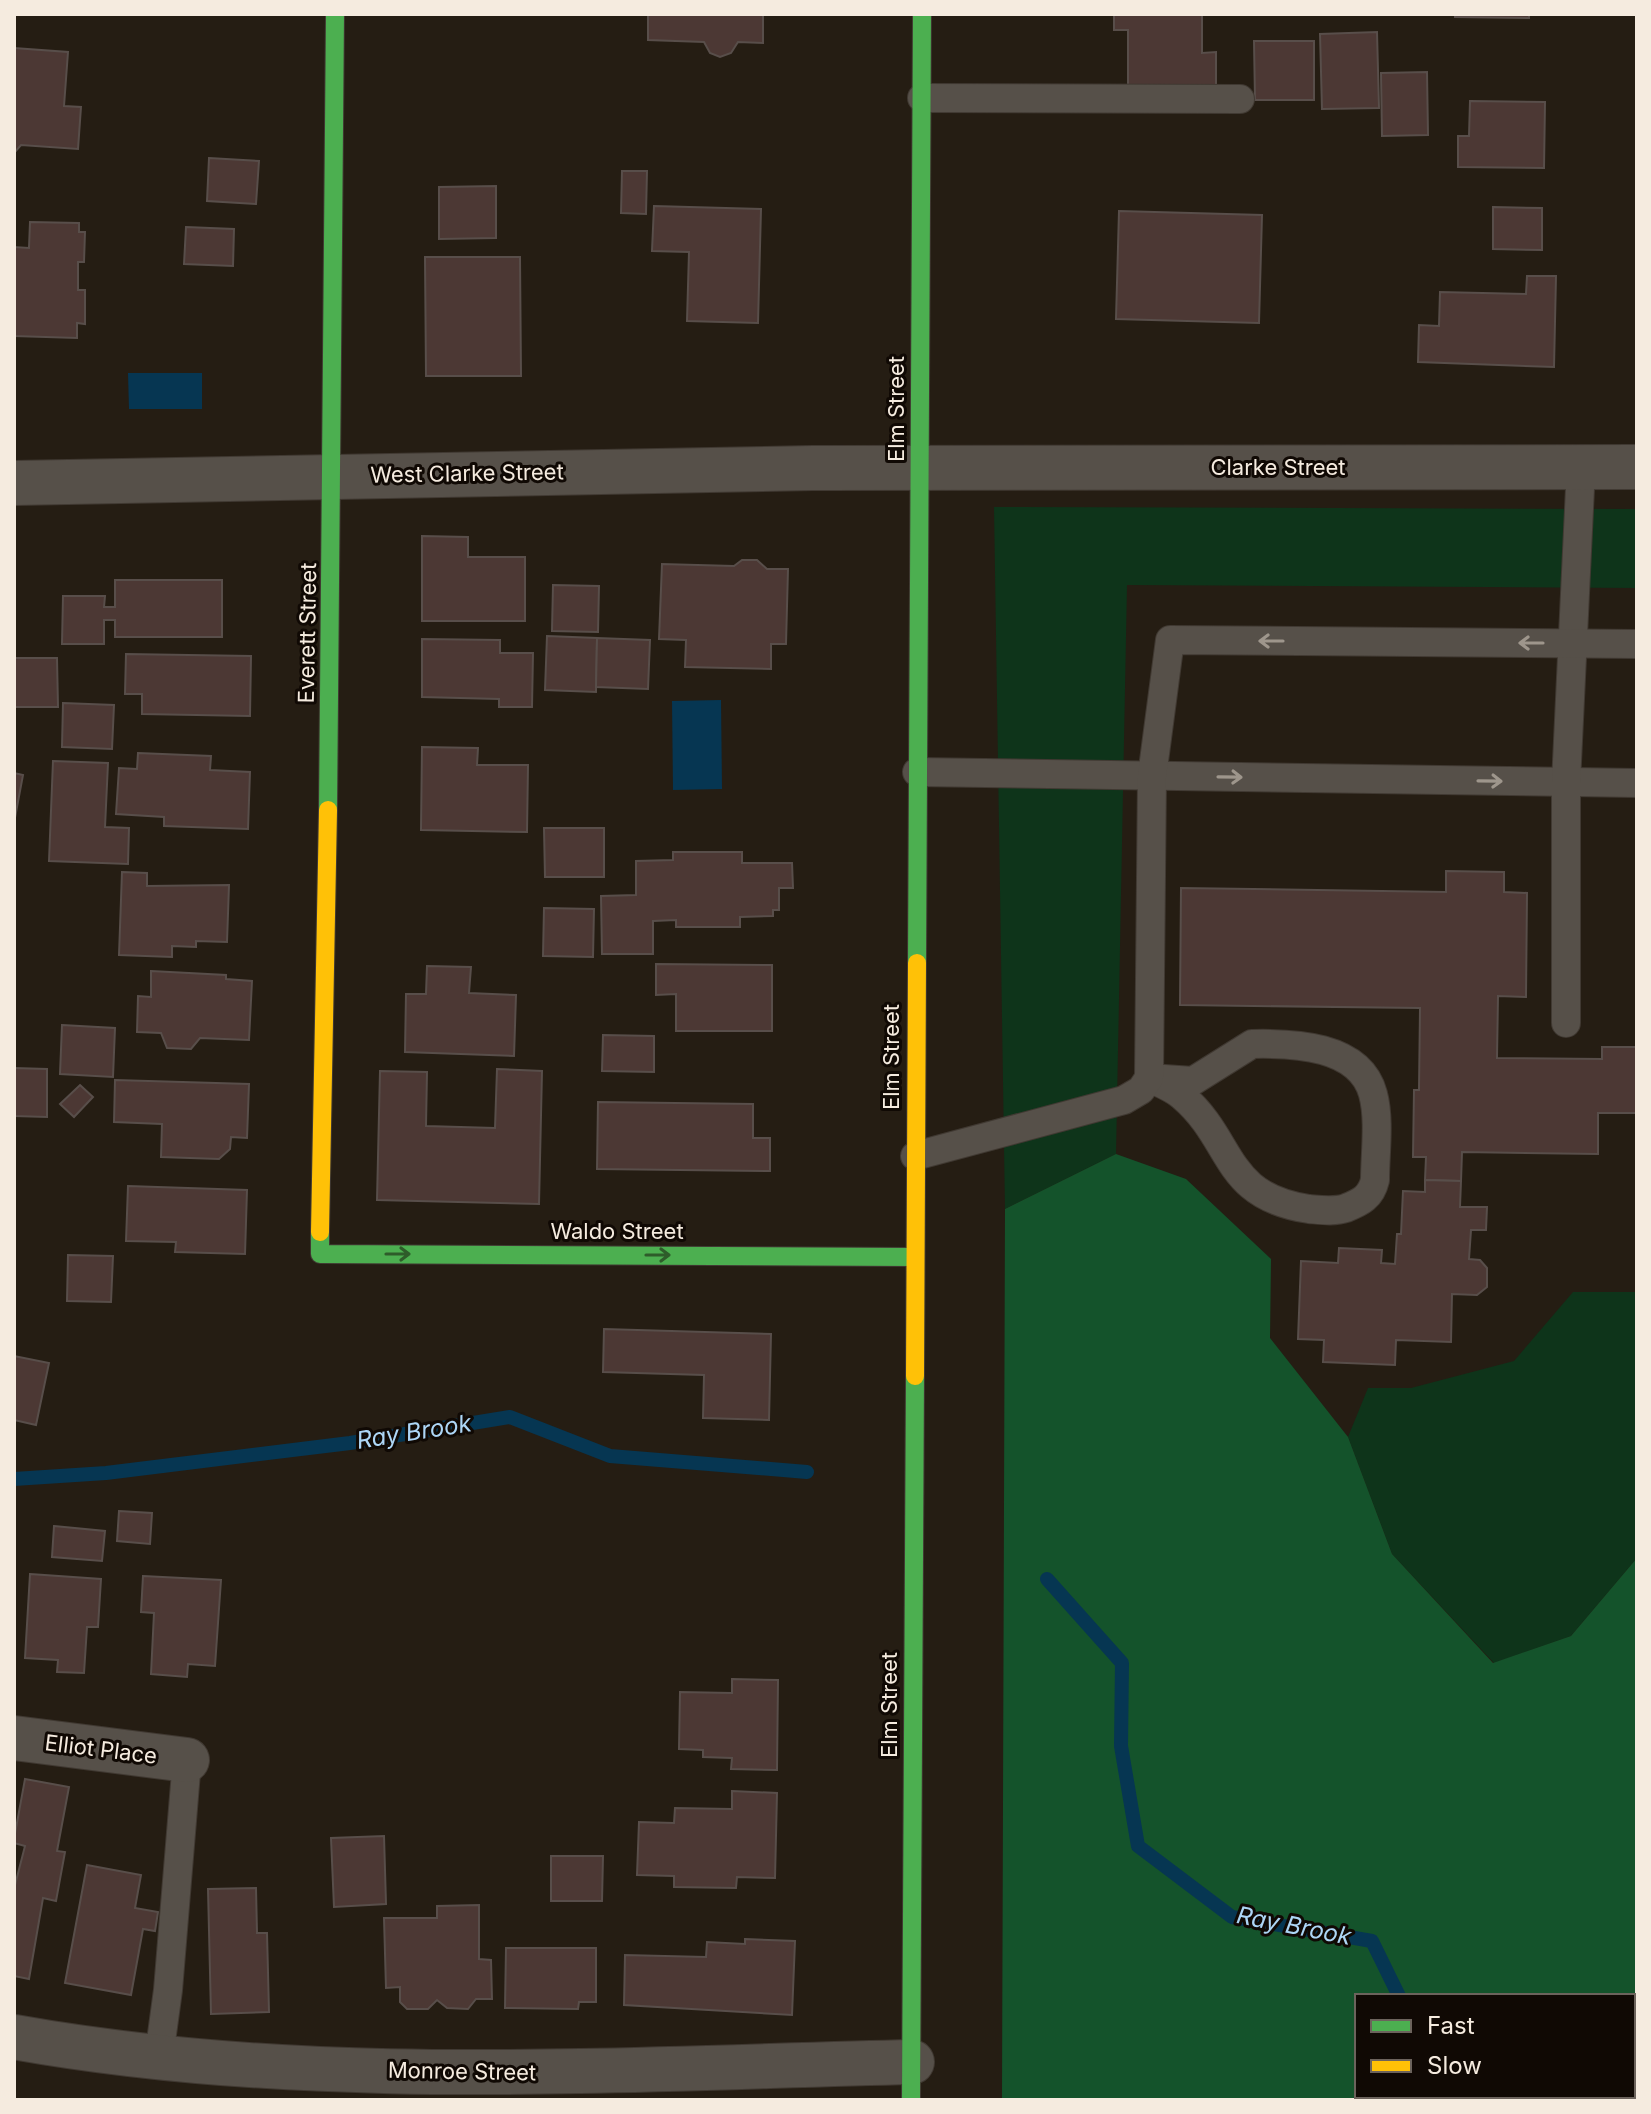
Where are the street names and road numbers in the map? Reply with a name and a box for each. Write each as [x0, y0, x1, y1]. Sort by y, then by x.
street label: Elm Street [883, 356, 909, 462]
street label: Clarke Street [1210, 454, 1346, 480]
street label: West Clarke Street [370, 458, 564, 488]
street label: Everett Street [293, 562, 321, 704]
street label: Elm Street [878, 1004, 904, 1110]
street label: Waldo Street [550, 1218, 684, 1244]
street label: Elm Street [876, 1652, 902, 1758]
street label: Elliot Place [43, 1729, 159, 1769]
street label: Monroe Street [388, 2057, 536, 2085]

